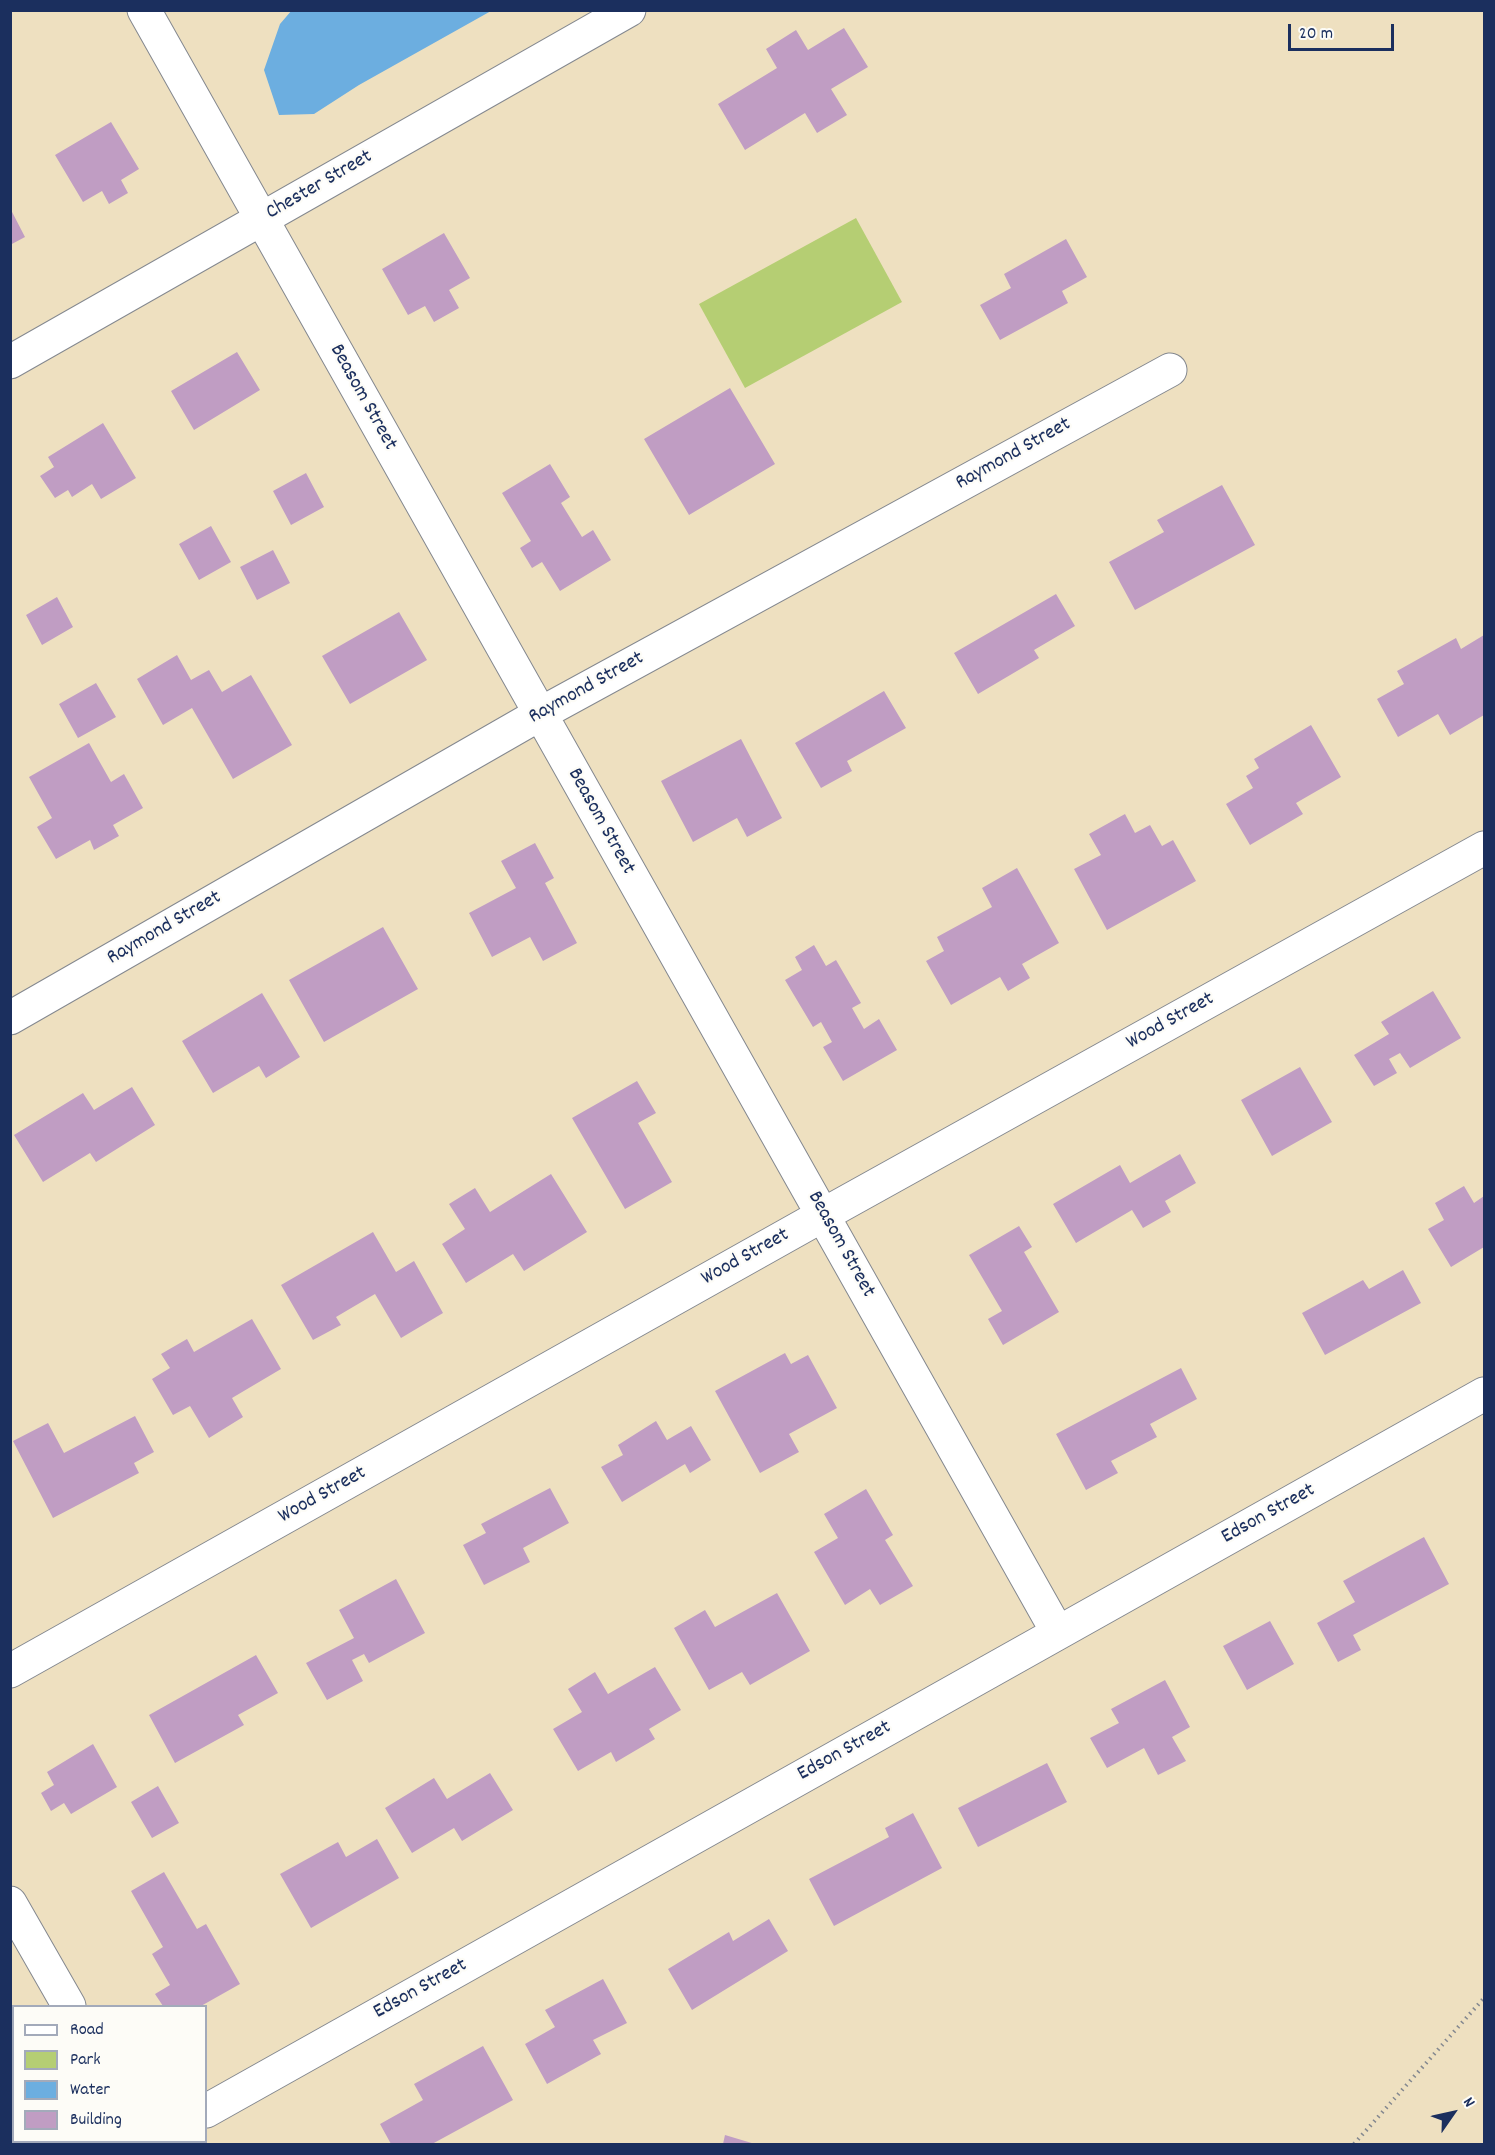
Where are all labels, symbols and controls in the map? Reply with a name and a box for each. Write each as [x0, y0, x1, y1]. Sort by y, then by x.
scale bar [1291, 12, 1398, 50]
text: 20 m [1299, 22, 1333, 47]
street label: Chester Street [262, 145, 378, 227]
street label: Beasom Street [322, 341, 402, 455]
street label: Raymond Street [952, 413, 1076, 497]
street label: Raymond Street [525, 647, 649, 731]
street label: Beasom Street [560, 765, 640, 879]
street label: Raymond Street [103, 886, 227, 972]
street label: Wood Street [1123, 988, 1219, 1056]
street label: Beasom Street [800, 1188, 880, 1302]
street label: Wood Street [698, 1224, 794, 1292]
street label: Wood Street [275, 1462, 371, 1530]
street label: Edson Street [1218, 1479, 1320, 1551]
street label: Edson Street [794, 1716, 896, 1788]
street label: Edson Street [370, 1954, 472, 2026]
legend [12, 2005, 207, 2143]
text: Road [70, 2018, 104, 2043]
text: Park [70, 2048, 101, 2073]
text: Water [70, 2078, 110, 2103]
north arrow [1423, 2083, 1483, 2143]
text: N [1457, 2093, 1480, 2112]
text: Building [70, 2108, 122, 2133]

